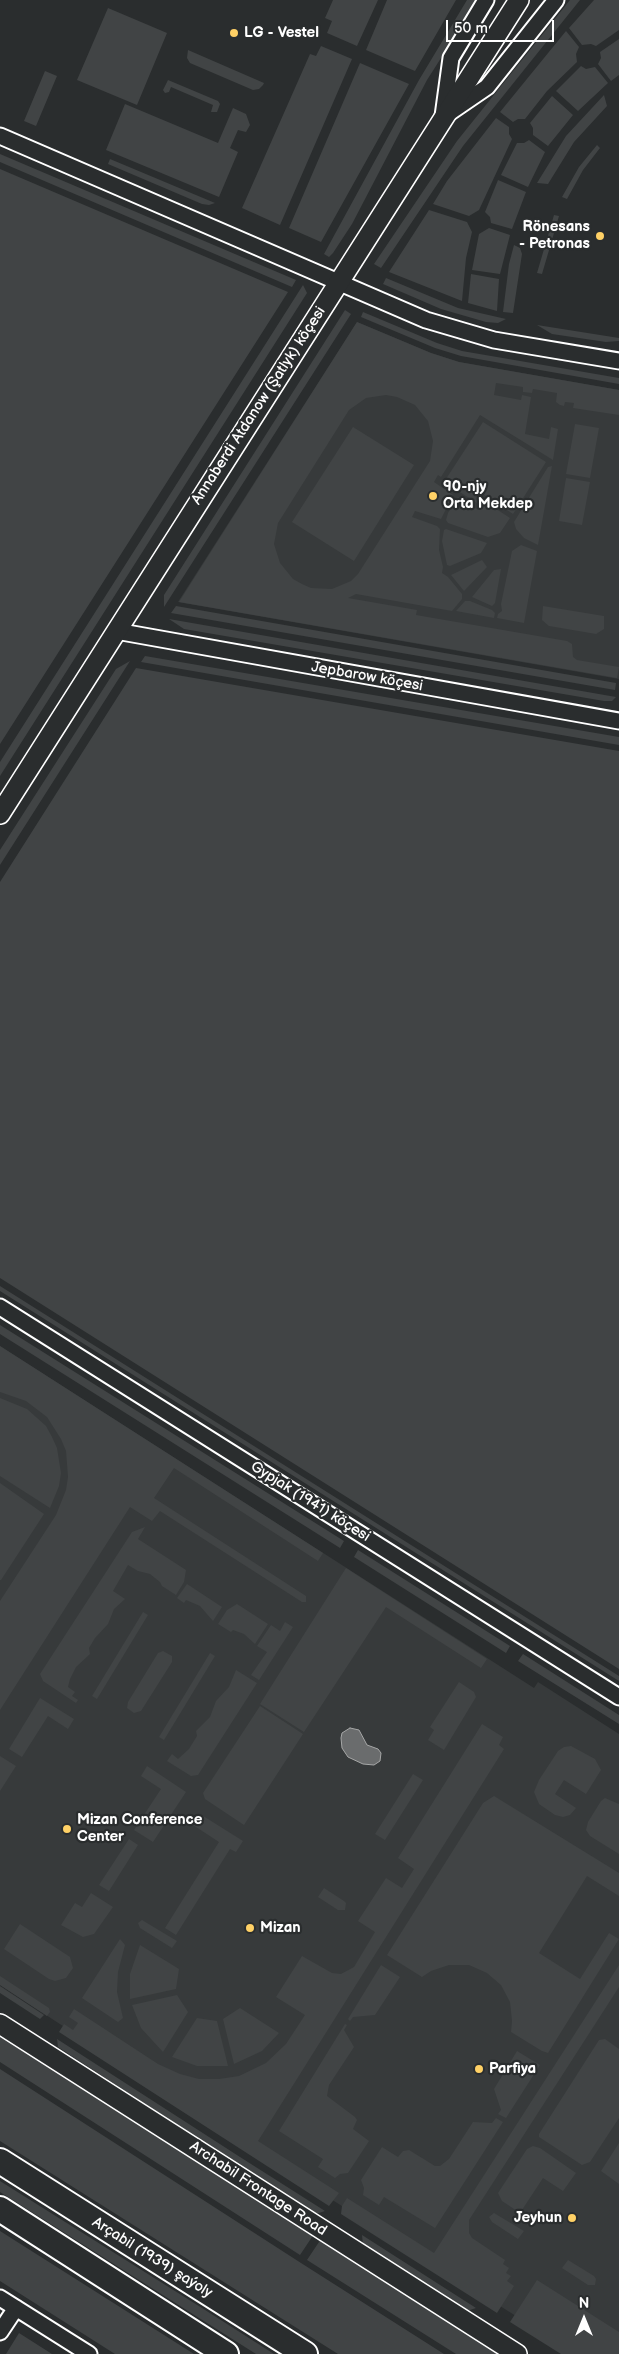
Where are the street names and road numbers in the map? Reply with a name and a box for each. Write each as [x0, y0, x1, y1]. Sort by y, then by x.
street label: Annaberdi Atdanow (Şatlyk) köçesi [188, 304, 330, 508]
street label: Jepbarow köçesi [310, 658, 424, 696]
street label: Gypjak (1941) köçesi [247, 1458, 373, 1546]
street label: Archabil Frontage Road [186, 2138, 330, 2240]
street label: Arçabil (1939) şaýoly [89, 2214, 215, 2302]

